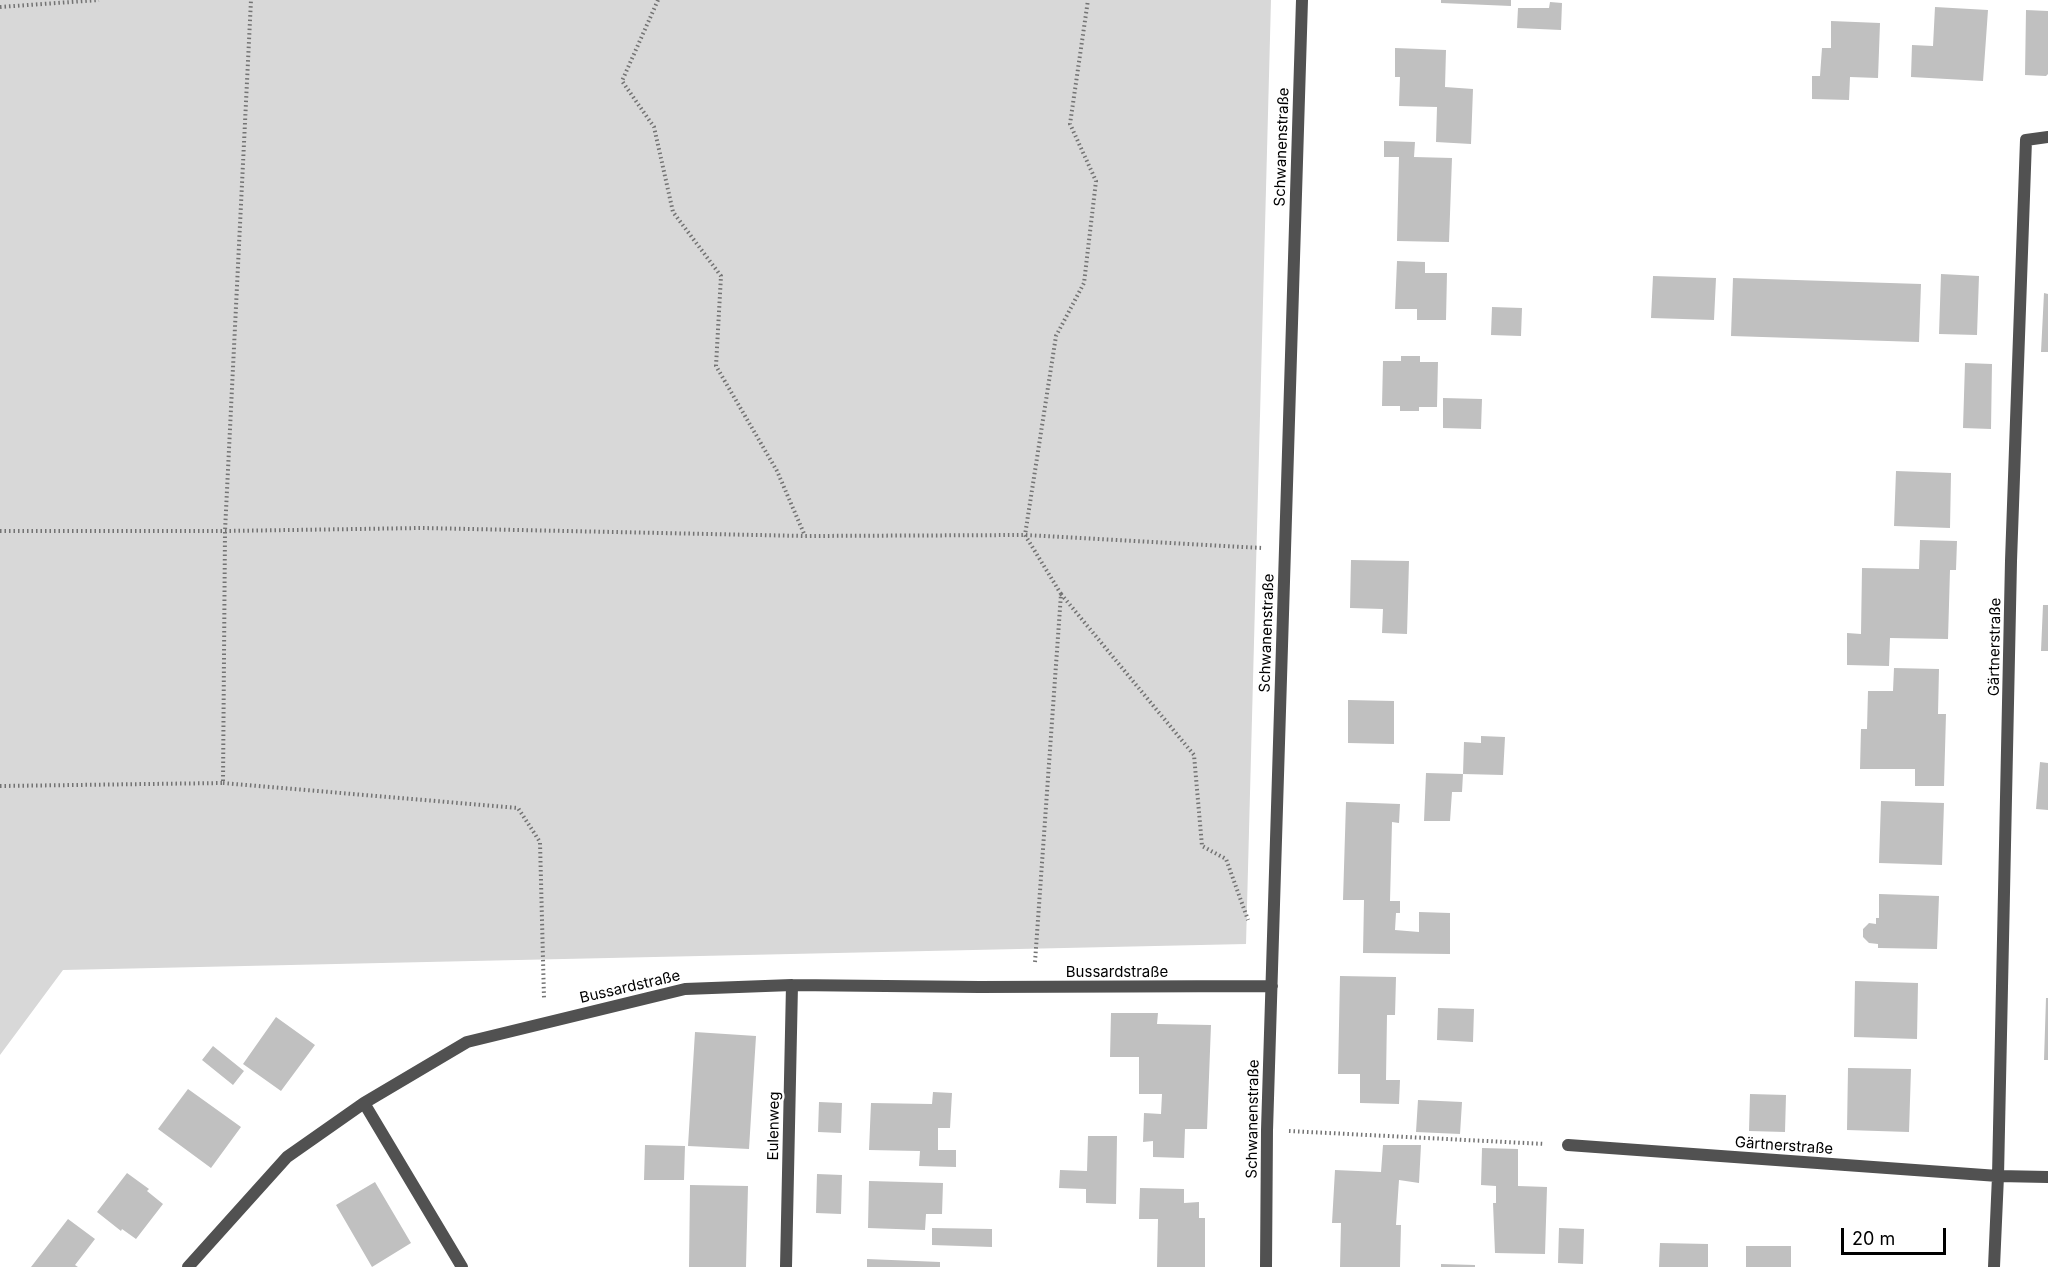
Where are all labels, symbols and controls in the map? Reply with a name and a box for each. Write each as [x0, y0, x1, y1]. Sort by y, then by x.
street label: Schwanenstraße [1271, 87, 1293, 207]
street label: Schwanenstraße [1256, 573, 1278, 693]
street label: Gärtnerstraße [1985, 598, 2005, 696]
street label: Bussardstraße [1066, 963, 1168, 981]
street label: Bussardstraße [578, 967, 682, 1007]
street label: Schwanenstraße [1243, 1059, 1263, 1179]
street label: Eulenweg [764, 1091, 784, 1161]
street label: Gärtnerstraße [1734, 1134, 1834, 1158]
scale bar [1844, 1216, 1949, 1254]
text: 20 m [1852, 1228, 1895, 1249]

